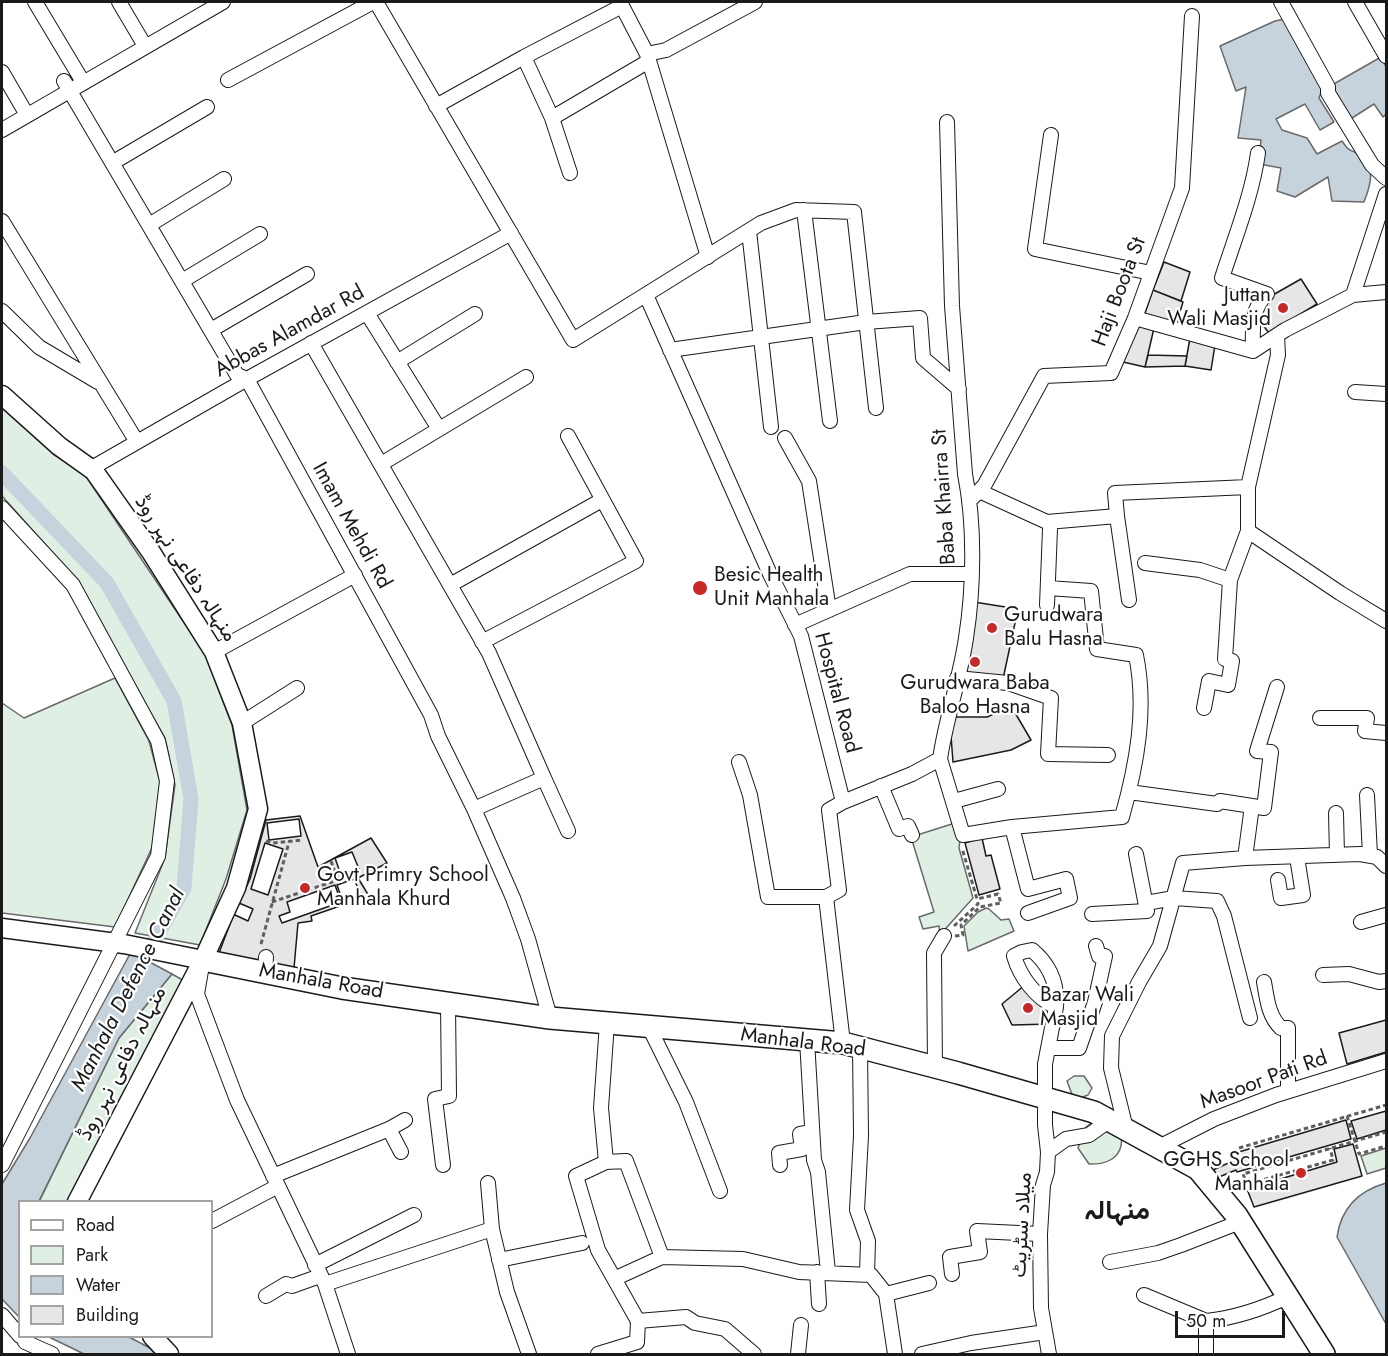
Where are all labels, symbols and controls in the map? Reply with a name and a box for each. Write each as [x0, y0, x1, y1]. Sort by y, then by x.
street label: Haji Boota St [1088, 234, 1152, 350]
street label: Abbas Alamdar Rd [211, 280, 369, 384]
place label: Juttan Wali Masjid [1167, 283, 1271, 333]
marker: Juttan Wali Masjid [1276, 301, 1290, 315]
street label: Baba Khairra St [928, 428, 962, 566]
street label: Imam Mehdi Rd [306, 458, 396, 594]
street label: منہالہ دفاعی نہر روڈ [128, 491, 242, 647]
place label: Besic Health Unit Manhala [714, 563, 829, 613]
marker: Besic Health Unit Manhala [691, 579, 709, 597]
place label: Gurudwara Balu Hasna [1004, 603, 1103, 653]
marker: Gurudwara Balu Hasna [985, 621, 999, 635]
street label: Hospital Road [808, 630, 864, 756]
marker: Gurudwara Baba Baloo Hasna [968, 655, 982, 669]
place label: Gurudwara Baba Baloo Hasna [900, 671, 1050, 721]
place label: Govt Primry School Manhala Khurd [317, 863, 489, 913]
marker: Govt Primry School Manhala Khurd [298, 881, 312, 895]
water label: Manhala Defence Canal [66, 884, 192, 1096]
street label: Manhala Road [257, 959, 385, 1005]
street label: منہالہ دفاعی نہر روڈ [73, 983, 173, 1145]
place label: Bazar Wali Masjid [1040, 983, 1134, 1033]
marker: Bazar Wali Masjid [1021, 1001, 1035, 1015]
street label: Manhala Road [739, 1023, 867, 1063]
street label: Masoor Pati Rd [1197, 1046, 1331, 1116]
place label: GGHS School Manhala [1163, 1148, 1289, 1198]
marker: GGHS School Manhala [1294, 1166, 1308, 1180]
street label: میلاد سٹریٹ [1008, 1172, 1038, 1278]
district label: منہالہ [1084, 1196, 1150, 1228]
legend [18, 1200, 213, 1338]
text: Road [76, 1212, 115, 1238]
text: Park [76, 1242, 108, 1268]
text: Water [76, 1272, 120, 1298]
scale bar [1178, 1299, 1288, 1337]
text: Building [76, 1302, 139, 1328]
text: 50 m [1186, 1308, 1226, 1334]

